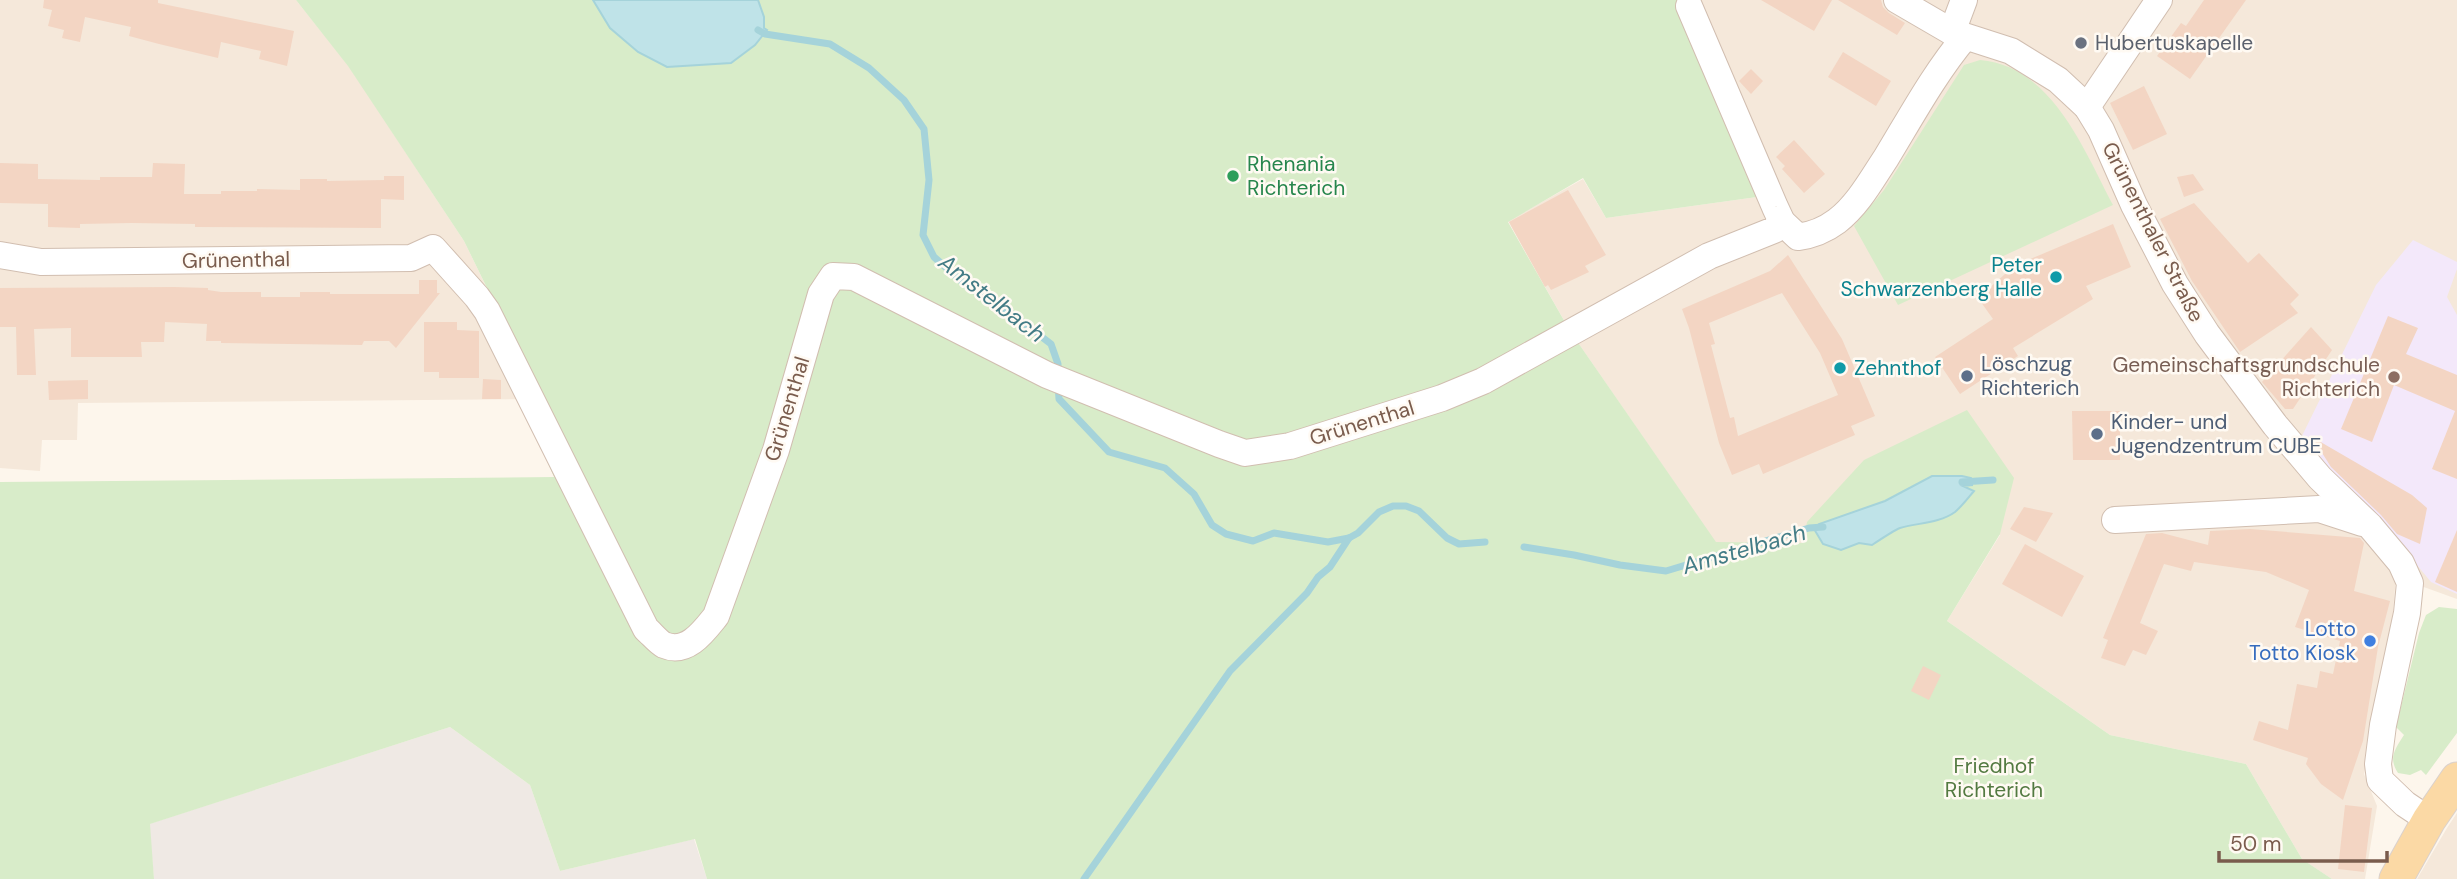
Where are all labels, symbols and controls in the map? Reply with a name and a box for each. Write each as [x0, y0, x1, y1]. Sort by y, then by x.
place label: Hubertuskapelle [2095, 29, 2253, 57]
marker: Hubertuskapelle [2073, 35, 2089, 51]
street label: Grünenthaler Straße [2095, 137, 2211, 327]
place label: Rhenania Richterich [1247, 150, 1345, 202]
marker: Rhenania Richterich [1225, 168, 1241, 184]
street label: Grünenthal [182, 245, 290, 275]
water label: Amstelbach [932, 246, 1051, 349]
place label: Peter Schwarzenberg Halle [1840, 251, 2042, 303]
marker: Peter Schwarzenberg Halle [2048, 269, 2064, 285]
place label: Löschzug Richterich [1981, 350, 2079, 402]
place label: Gemeinschaftsgrundschule Richterich [2112, 351, 2380, 403]
street label: Grünenthal [758, 353, 816, 465]
place label: Zehnthof [1854, 354, 1941, 382]
marker: Zehnthof [1832, 360, 1848, 376]
marker: Löschzug Richterich [1959, 368, 1975, 384]
marker: Gemeinschaftsgrundschule Richterich [2386, 369, 2402, 385]
street label: Grünenthal [1306, 394, 1418, 452]
place label: Kinder- und Jugendzentrum CUBE [2111, 408, 2321, 460]
marker: Kinder- und Jugendzentrum CUBE [2089, 426, 2105, 442]
water label: Amstelbach [1678, 517, 1809, 581]
place label: Lotto Totto Kiosk [2249, 615, 2356, 667]
marker: Lotto Totto Kiosk [2362, 633, 2378, 649]
park label: Friedhof Richterich [1945, 752, 2043, 804]
scale bar [2219, 820, 2387, 864]
text: 50 m [2230, 830, 2281, 858]

